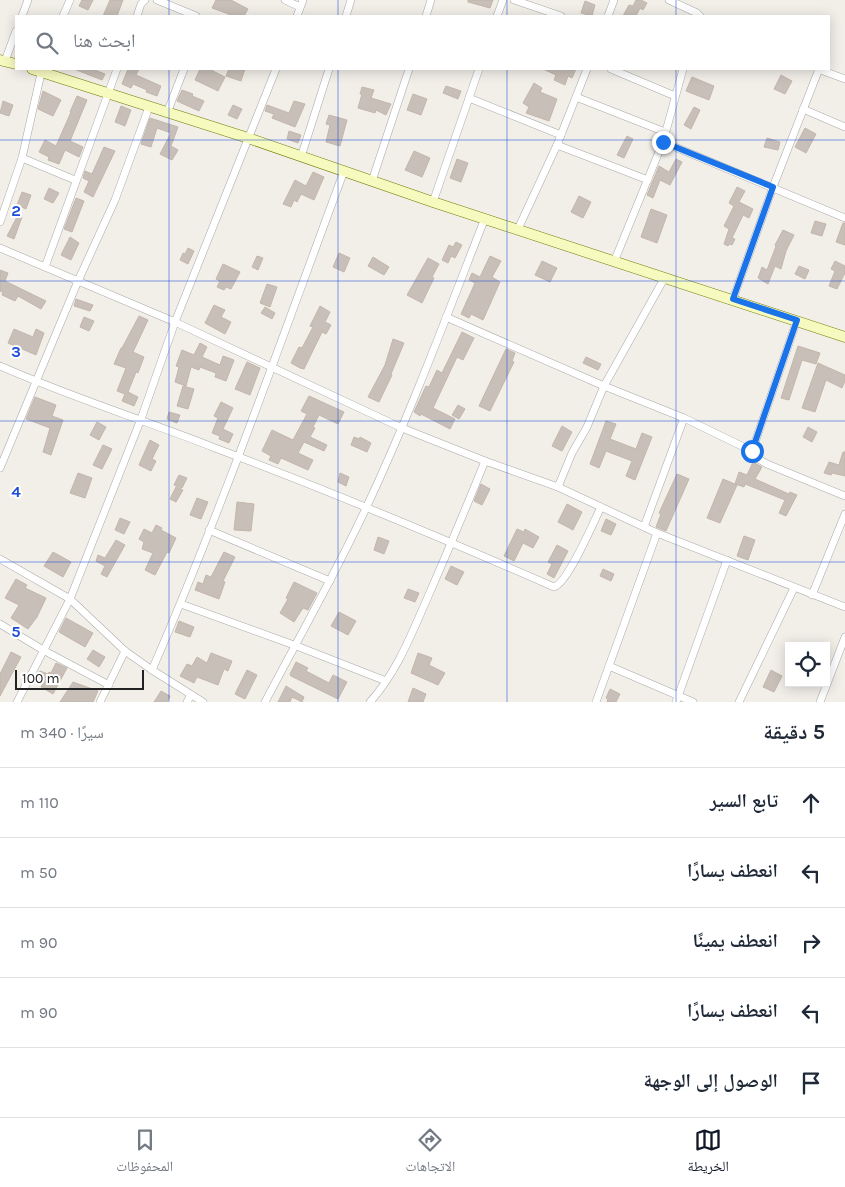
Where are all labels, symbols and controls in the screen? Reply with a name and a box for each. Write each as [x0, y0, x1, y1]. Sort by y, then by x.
search box [15, 15, 830, 70]
icon: search [33, 29, 61, 57]
text: ابحث هنا [73, 30, 135, 52]
route end [652, 131, 675, 154]
text: 2 [11, 201, 21, 220]
text: 3 [11, 342, 21, 361]
route start [741, 440, 764, 463]
text: 4 [11, 482, 21, 501]
text: 5 [11, 622, 21, 641]
map controls [785, 642, 830, 687]
button: locate [785, 642, 830, 687]
scale bar [15, 667, 144, 690]
text: 100 m [22, 670, 60, 687]
text: 5 دقيقة [763, 720, 825, 744]
text: سيرًا · 340 m [20, 723, 104, 742]
icon: ahead [797, 789, 825, 817]
text: تابع السير [710, 790, 778, 812]
text: 110 m [20, 793, 59, 812]
icon: left [797, 859, 825, 887]
text: انعطف يسارًا [687, 860, 778, 882]
text: 50 m [20, 863, 57, 882]
icon: right [797, 929, 825, 957]
text: انعطف يمينًا [693, 930, 778, 952]
text: 90 m [20, 933, 58, 952]
icon: left [797, 999, 825, 1027]
text: انعطف يسارًا [687, 1000, 778, 1022]
text: 90 m [20, 1003, 58, 1022]
icon: arrive [797, 1069, 825, 1097]
text: الوصول إلى الوجهة [643, 1070, 778, 1092]
tab: المحفوظات [116, 1126, 173, 1180]
tab: الاتجاهات [406, 1126, 455, 1180]
tab: الخريطة [688, 1126, 729, 1180]

